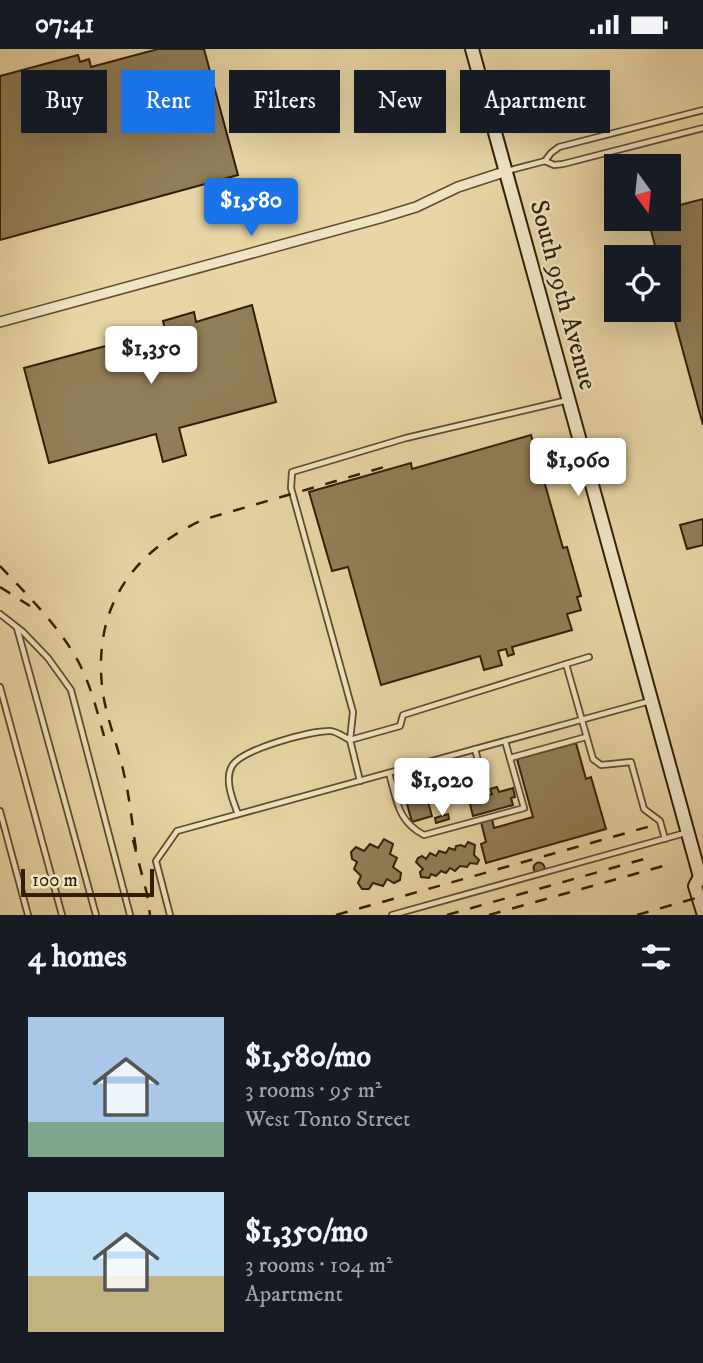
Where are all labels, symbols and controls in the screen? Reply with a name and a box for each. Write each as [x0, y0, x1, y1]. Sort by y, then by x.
text: 07:41 [35, 8, 94, 41]
chip: Buy [21, 70, 107, 133]
chip: Rent [121, 70, 215, 133]
chip: Filters [229, 70, 340, 133]
chip: New [354, 70, 446, 133]
chip: Apartment [460, 70, 610, 133]
north arrow [604, 154, 681, 231]
map controls [604, 154, 681, 322]
pin: $1,580 [194, 179, 308, 238]
text: $1,580 [220, 186, 282, 215]
street label: South 99th Avenue [522, 197, 604, 393]
button: locate [604, 245, 681, 322]
pin: $1,350 [94, 327, 208, 386]
text: $1,350 [121, 334, 181, 363]
pin: $1,060 [521, 439, 635, 498]
text: $1,060 [546, 446, 610, 475]
pin: $1,020 [385, 759, 499, 818]
text: $1,020 [410, 766, 474, 795]
scale bar [21, 866, 154, 898]
text: 100 m [32, 869, 78, 892]
icon: filters [637, 938, 675, 976]
text: 4 homes [28, 939, 127, 976]
text: $1,580/mo [245, 1039, 371, 1076]
icon: home [84, 1045, 168, 1129]
text: 3 rooms · 95 m² [245, 1076, 382, 1105]
text: West Tonto Street [245, 1105, 410, 1134]
text: $1,350/mo [245, 1214, 368, 1251]
icon: home [84, 1220, 168, 1304]
text: 3 rooms · 104 m² [245, 1251, 393, 1280]
text: Apartment [245, 1280, 343, 1309]

